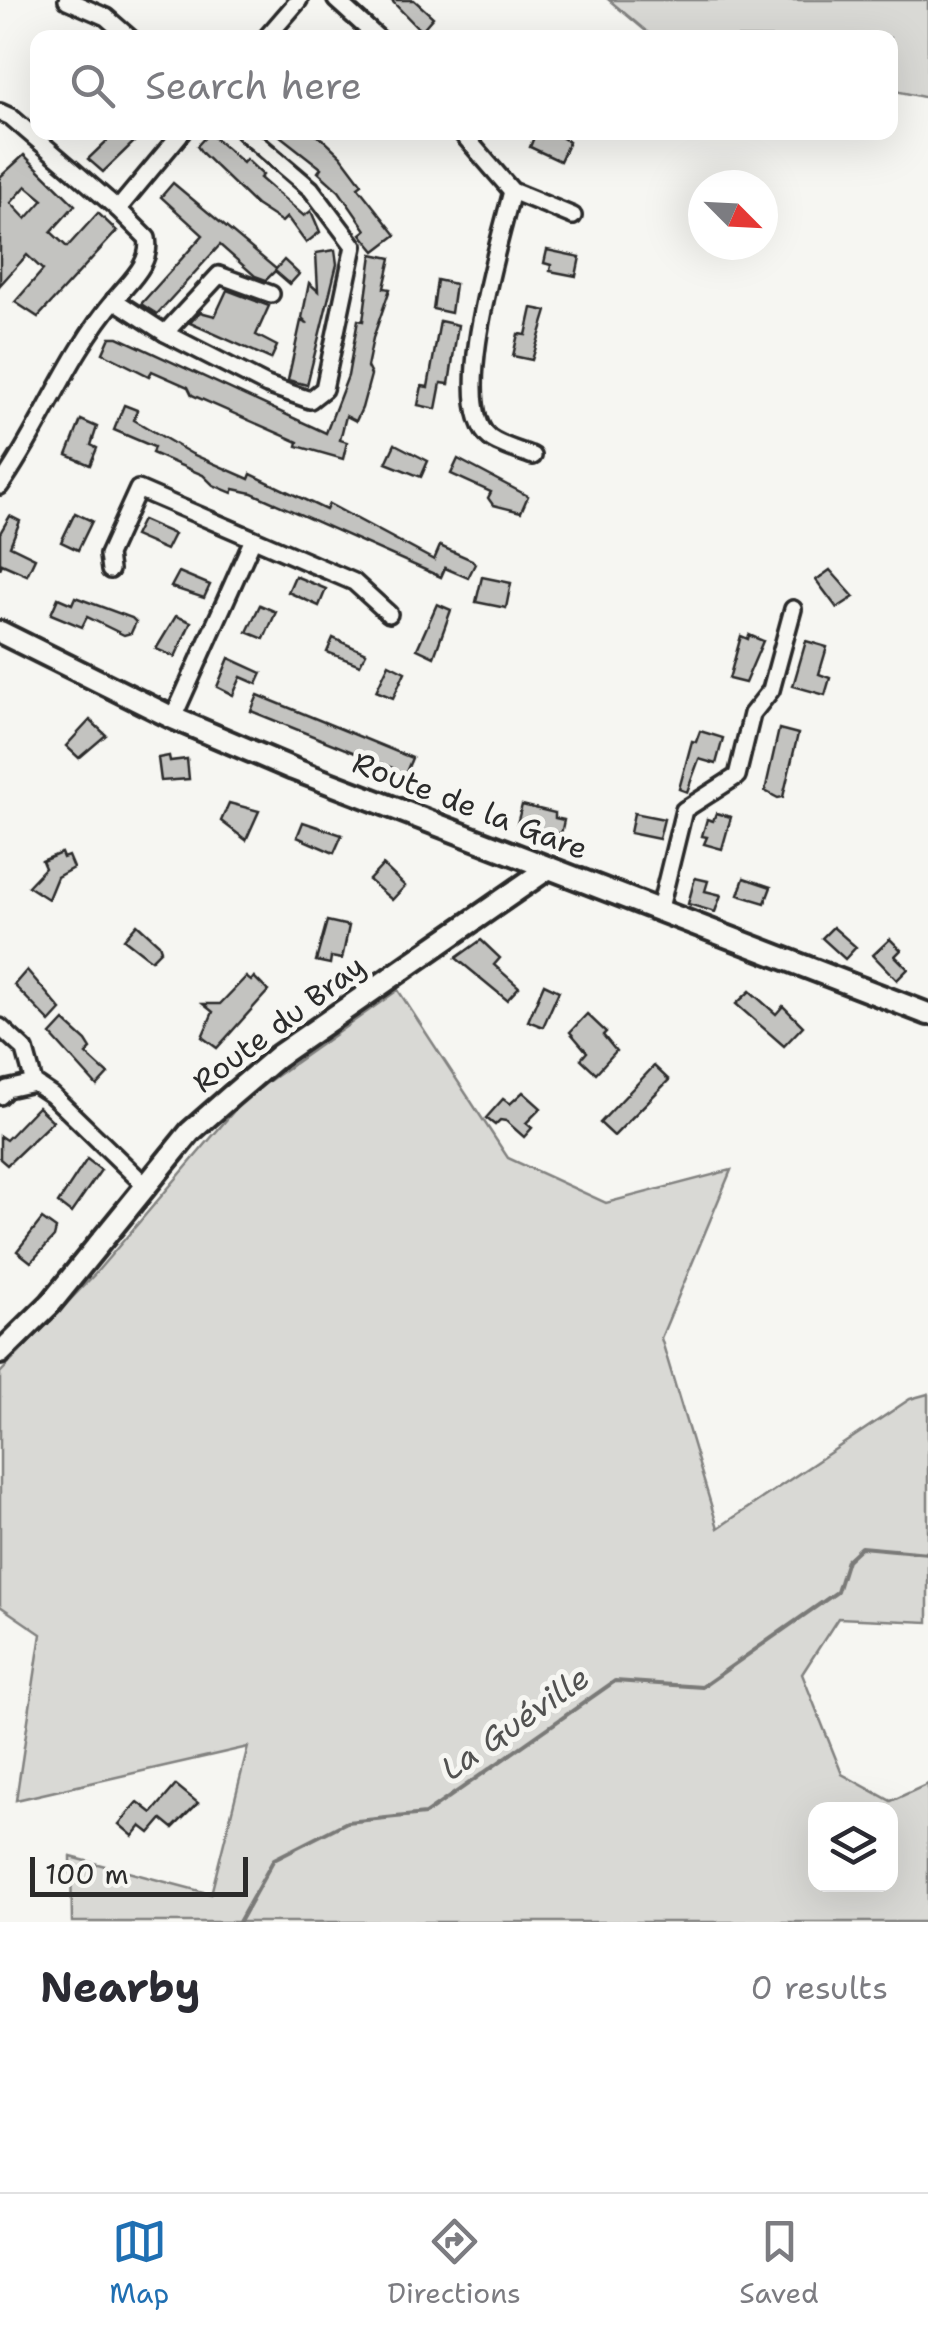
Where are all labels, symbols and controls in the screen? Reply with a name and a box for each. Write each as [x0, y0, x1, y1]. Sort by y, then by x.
search box [30, 30, 898, 140]
icon: search [65, 58, 120, 113]
text: Search here [145, 60, 362, 111]
north arrow [688, 170, 778, 260]
street label: Route de la Gare [347, 742, 594, 869]
street label: Route du Bray [184, 945, 373, 1102]
water label: La Guéville [432, 1656, 598, 1790]
map controls [808, 1802, 898, 1892]
button: layers [808, 1802, 898, 1892]
scale bar [30, 1852, 248, 1896]
text: 100 m [45, 1855, 129, 1893]
text: Nearby [40, 1959, 200, 2015]
text: 0 results [751, 1966, 888, 2009]
tab: Map [109, 2214, 169, 2312]
tab: Directions [388, 2214, 521, 2312]
tab: Saved [739, 2214, 819, 2312]

